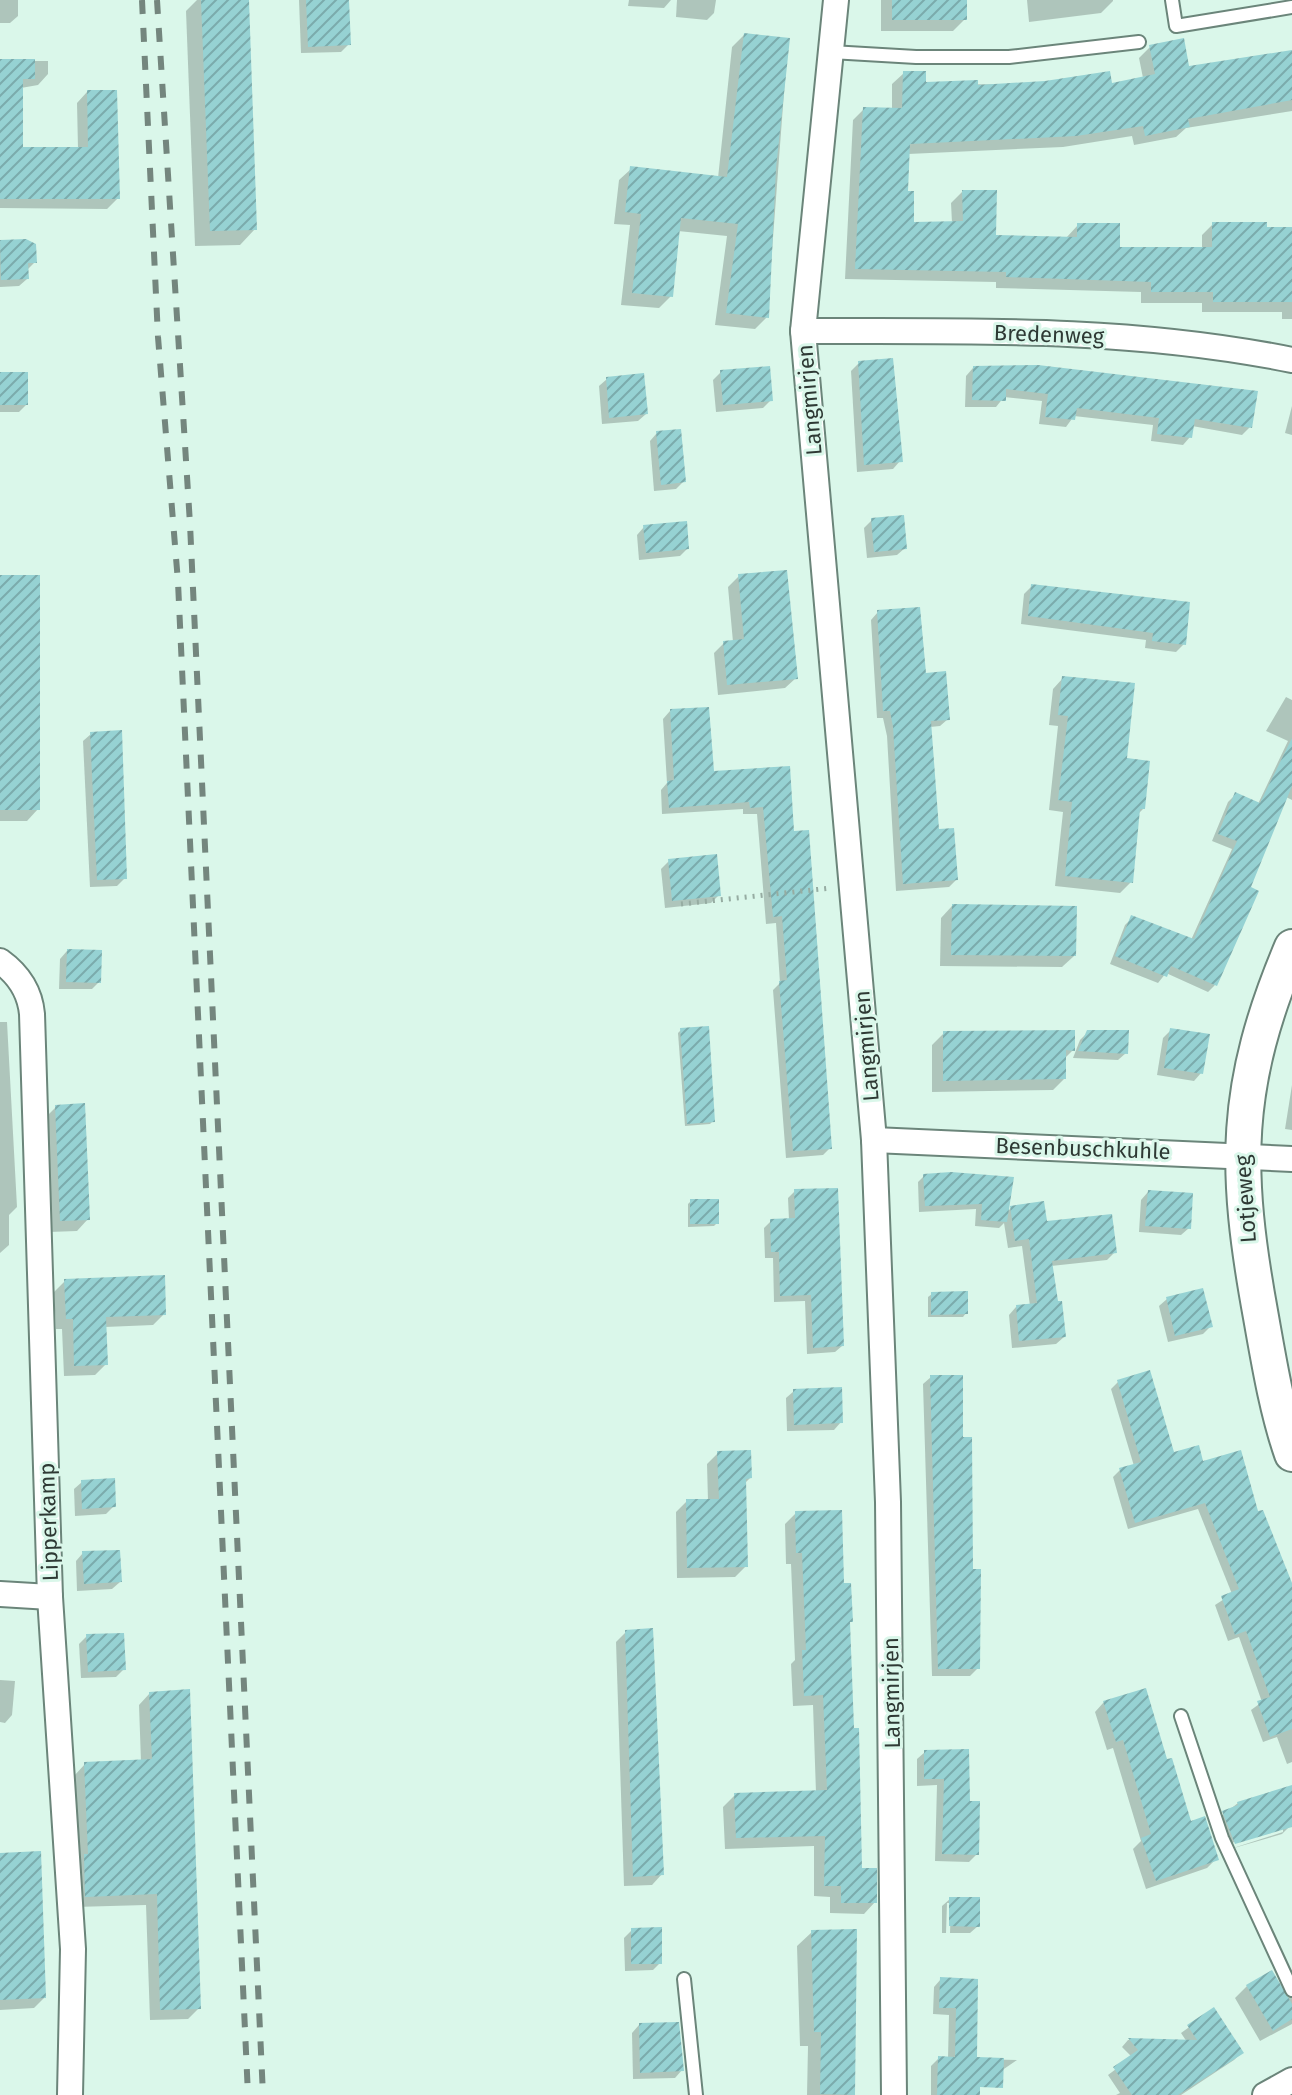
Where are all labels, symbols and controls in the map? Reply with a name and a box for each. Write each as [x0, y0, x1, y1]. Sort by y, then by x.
street label: Bredenweg [993, 319, 1105, 350]
street label: Langmirjen [791, 343, 828, 457]
street label: Langmirjen [848, 989, 885, 1103]
street label: Besenbuschkuhle [995, 1132, 1171, 1165]
street label: Lotjeweg [1229, 1153, 1262, 1244]
street label: Lipperkamp [33, 1462, 64, 1582]
street label: Langmirjen [877, 1637, 906, 1749]

